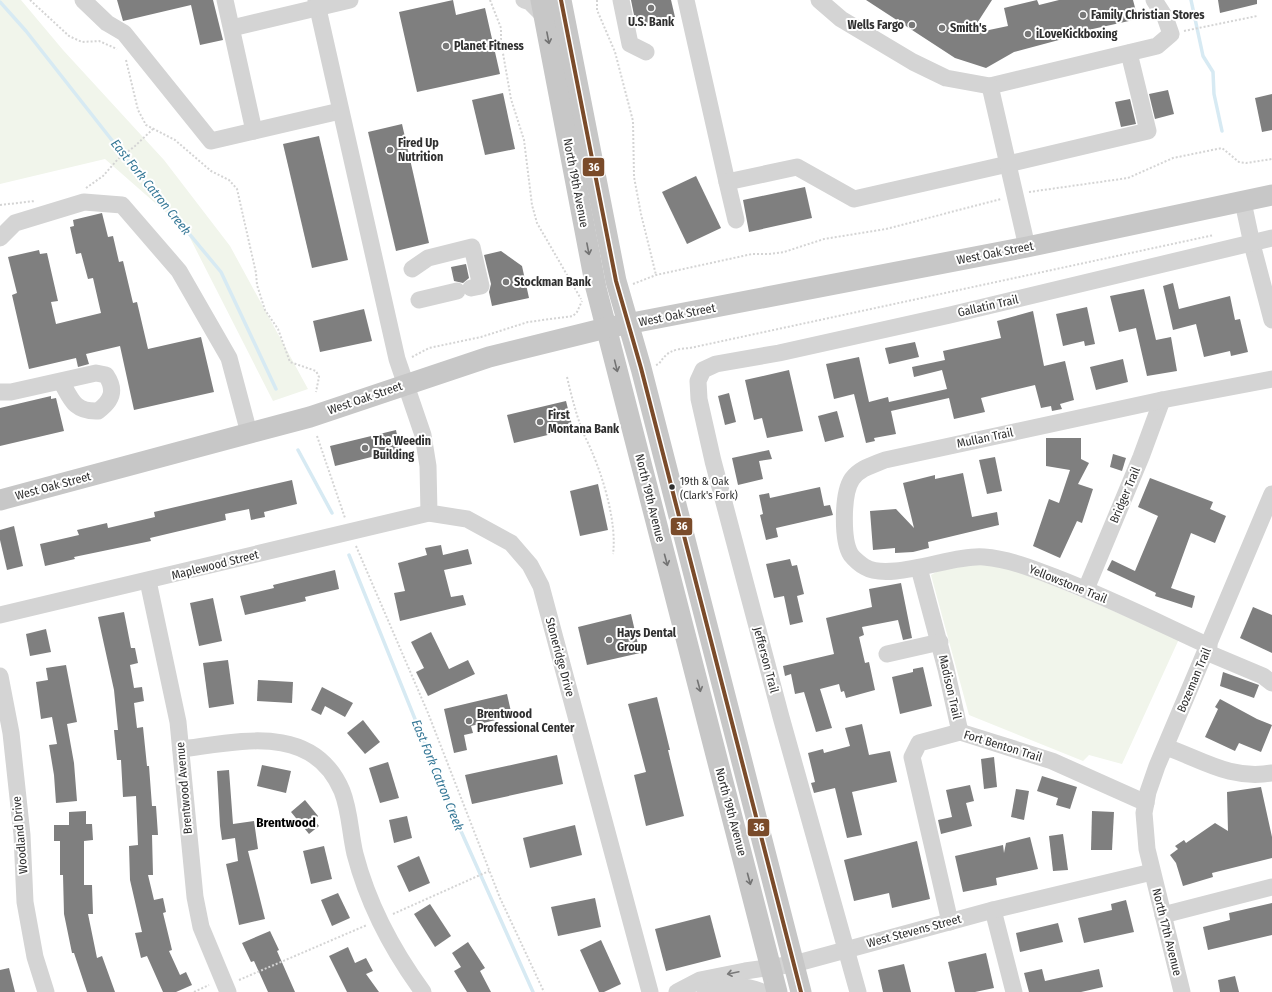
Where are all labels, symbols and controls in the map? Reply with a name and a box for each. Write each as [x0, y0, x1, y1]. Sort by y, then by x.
marker: U.S. Bank [646, 3, 656, 13]
place label: Family Christian Stores [1091, 8, 1205, 22]
marker: Family Christian Stores [1078, 10, 1088, 20]
place label: U.S. Bank [628, 15, 675, 29]
place label: Wells Fargo [848, 18, 905, 32]
marker: Wells Fargo [907, 20, 917, 30]
place label: Smith's [950, 21, 987, 35]
marker: Smith's [937, 23, 947, 33]
place label: iLoveKickboxing [1036, 27, 1118, 41]
marker: iLoveKickboxing [1023, 29, 1033, 39]
one-way arrow [544, 31, 552, 44]
place label: Planet Fitness [454, 39, 525, 53]
marker: Planet Fitness [441, 41, 451, 51]
water label: East Fork Catron Creek [108, 136, 194, 238]
place label: Fired Up Nutrition [398, 136, 443, 164]
street label: North 19th Avenue [560, 137, 592, 229]
marker: Fired Up Nutrition [385, 145, 395, 155]
line badge: 36 [582, 157, 605, 177]
text: 36 [588, 161, 600, 174]
street label: West Oak Street [955, 239, 1035, 267]
one-way arrow [585, 242, 593, 255]
place label: Stockman Bank [514, 275, 592, 289]
marker: Stockman Bank [501, 277, 511, 287]
street label: Gallatin Trail [956, 292, 1020, 320]
street label: West Oak Street [637, 301, 717, 329]
one-way arrow [613, 359, 620, 372]
street label: West Oak Street [326, 379, 404, 417]
place label: First Montana Bank [548, 408, 620, 436]
marker: First Montana Bank [535, 417, 545, 427]
street label: Mullan Trail [956, 425, 1014, 451]
place label: The Weedin Building [373, 434, 431, 462]
marker: The Weedin Building [360, 443, 370, 453]
street label: North 19th Avenue [632, 452, 668, 544]
street label: Bridger Trail [1107, 465, 1143, 525]
street label: West Oak Street [14, 469, 92, 503]
place label: 19th & Oak (Clark's Fork) [680, 475, 738, 502]
marker: 19th & Oak (Clark's Fork) [667, 482, 677, 492]
line badge: 36 [670, 517, 693, 536]
text: 36 [676, 520, 688, 533]
street label: Maplewood Street [170, 547, 260, 583]
one-way arrow [663, 553, 670, 566]
street label: Yellowstone Trail [1027, 562, 1109, 606]
street label: Stoneridge Drive [543, 616, 577, 698]
street label: Jefferson Trail [750, 625, 782, 695]
place label: Hays Dental Group [617, 626, 677, 654]
marker: Hays Dental Group [604, 635, 614, 645]
street label: Bozeman Trail [1174, 646, 1214, 714]
street label: Madison Trail [936, 653, 964, 721]
one-way arrow [695, 679, 703, 692]
place label: Brentwood Professional Center [477, 707, 575, 735]
marker: Brentwood Professional Center [464, 716, 474, 726]
water label: East Fork Catron Creek [409, 717, 467, 833]
street label: Fort Benton Trail [962, 727, 1044, 765]
street label: Brentwood Avenue [173, 741, 195, 835]
street label: North 19th Avenue [713, 766, 749, 858]
street label: Woodland Drive [10, 796, 30, 874]
district label: Brentwood [256, 815, 316, 830]
line badge: 36 [747, 818, 770, 837]
text: 36 [753, 821, 765, 834]
one-way arrow [745, 872, 753, 885]
street label: North 17th Avenue [1149, 887, 1185, 977]
street label: West Stevens Street [865, 912, 963, 950]
one-way arrow [727, 970, 740, 978]

